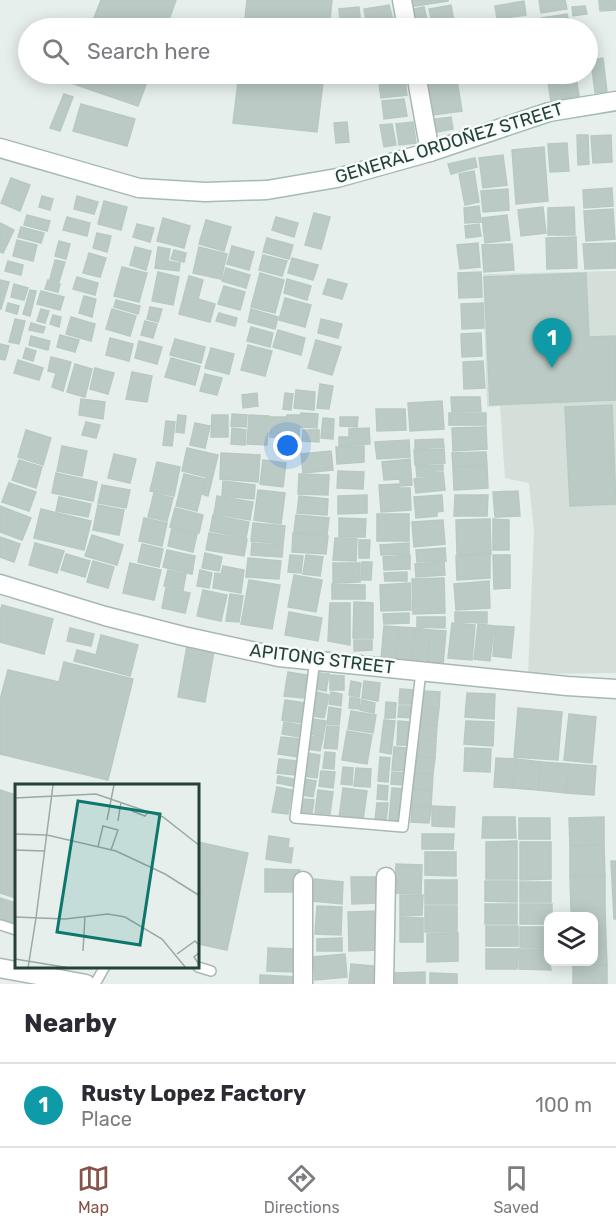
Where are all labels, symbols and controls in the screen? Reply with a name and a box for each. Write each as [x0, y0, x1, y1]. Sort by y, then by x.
search box [18, 18, 598, 84]
icon: search [39, 35, 72, 68]
text: Search here [87, 38, 210, 65]
street label: GENERAL ORDOÑEZ STREET [332, 98, 566, 188]
pin: 1 [532, 318, 572, 368]
your location [273, 431, 302, 460]
street label: APITONG STREET [248, 639, 396, 679]
inset map [15, 784, 200, 969]
map controls [544, 912, 598, 966]
button: layers [544, 912, 598, 966]
text: Nearby [24, 1008, 117, 1039]
text: Rusty Lopez Factory [81, 1080, 306, 1107]
text: 1 [39, 1093, 48, 1117]
text: 100 m [535, 1093, 592, 1117]
text: Place [81, 1107, 132, 1131]
tab: Map [77, 1162, 110, 1217]
tab: Directions [264, 1162, 340, 1217]
tab: Saved [493, 1162, 539, 1217]

